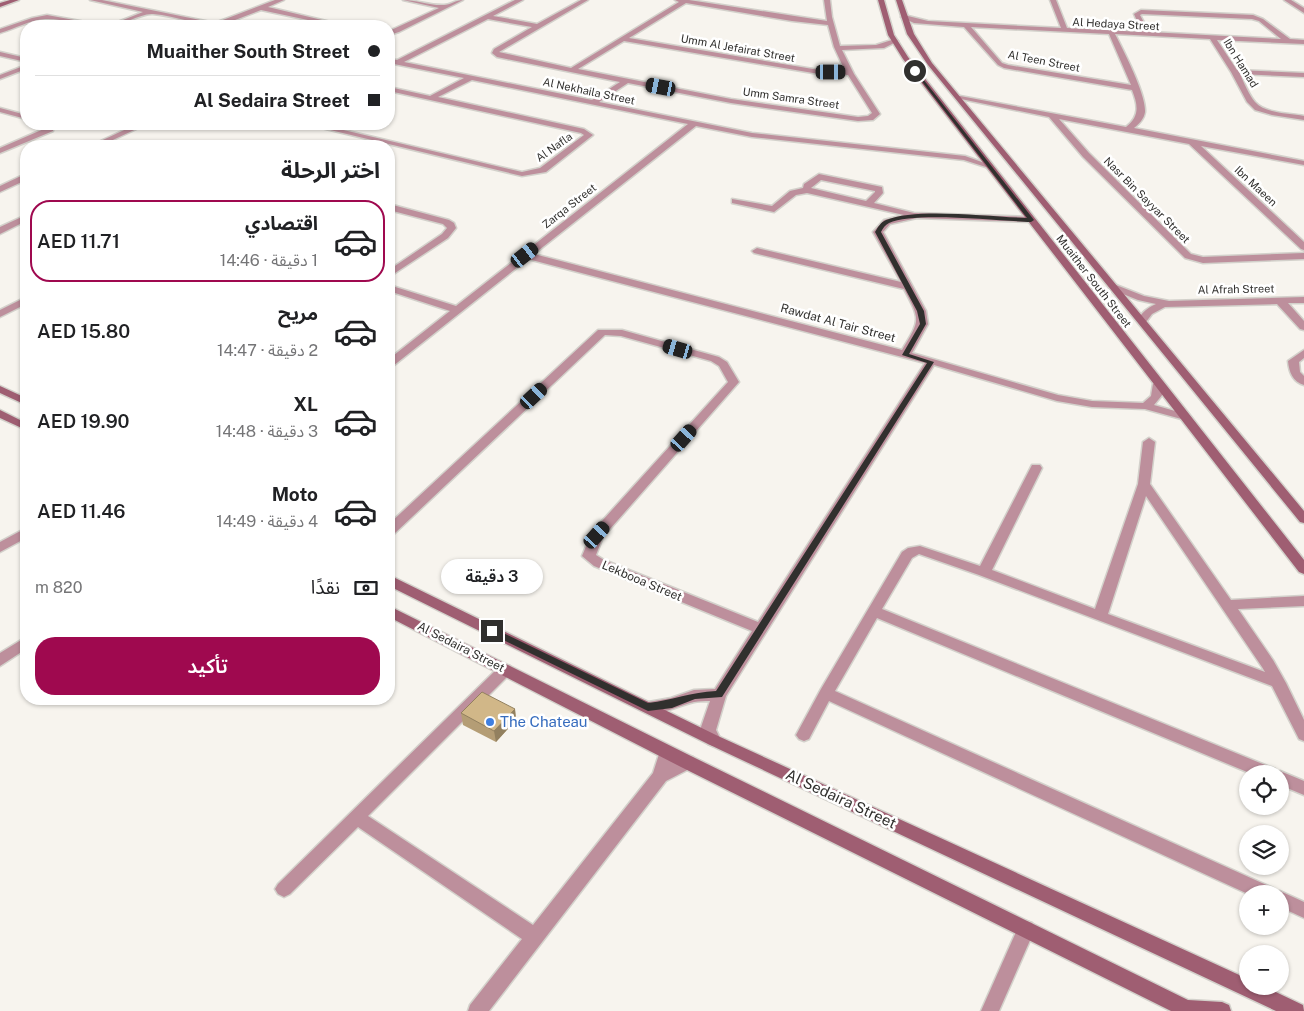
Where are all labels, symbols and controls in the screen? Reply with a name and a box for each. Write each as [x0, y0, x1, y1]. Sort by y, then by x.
street label: Al Hedaya Street [1072, 16, 1160, 32]
street label: Umm Al Jefairat Street [680, 32, 796, 64]
street label: Ibn Hamad [1221, 36, 1261, 90]
text: Muaither South Street [146, 40, 350, 62]
street label: Al Teen Street [1007, 48, 1081, 74]
route start [904, 60, 926, 82]
car [816, 65, 846, 80]
street label: Al Nekhaila Street [542, 75, 636, 107]
car [644, 77, 677, 97]
street label: Umm Samra Street [742, 85, 840, 111]
text: Al Sedaira Street [193, 89, 350, 111]
street label: Al Nafla [534, 130, 574, 164]
street label: Nasr Bin Sayyar Street [1102, 155, 1192, 245]
text: اختر الرحلة [281, 157, 380, 183]
street label: Ibn Maeen [1232, 163, 1280, 209]
street label: Zarqa Street [540, 181, 598, 231]
text: اقتصادي [245, 212, 318, 234]
icon: car [333, 219, 378, 264]
text: AED 11.71 [37, 230, 120, 252]
street label: Muaither South Street [1054, 232, 1134, 330]
car [508, 240, 541, 270]
text: 1 دقيقة · 14:46 [220, 251, 318, 270]
street label: Al Afrah Street [1198, 282, 1274, 296]
street label: Rawdat Al Tair Street [779, 301, 897, 345]
text: مريح [278, 302, 318, 324]
icon: car [333, 309, 378, 354]
text: AED 15.80 [37, 320, 130, 342]
car [661, 338, 694, 360]
text: 2 دقيقة · 14:47 [217, 341, 318, 360]
car [517, 380, 550, 412]
text: XL [293, 393, 318, 415]
icon: car [333, 399, 378, 444]
text: AED 19.90 [37, 410, 130, 432]
text: 3 دقيقة · 14:48 [216, 422, 318, 441]
car [668, 422, 699, 454]
text: Moto [272, 483, 318, 505]
icon: car [333, 489, 378, 534]
text: AED 11.46 [37, 500, 126, 522]
text: 4 دقيقة · 14:49 [216, 512, 318, 531]
car [581, 519, 612, 551]
callout: 3 دقيقة [441, 558, 543, 594]
street label: Lekbooa Street [600, 558, 684, 604]
text: 3 دقيقة [466, 567, 518, 586]
icon: cash [352, 574, 380, 602]
text: نقدًا [311, 576, 340, 598]
text: 820 m [35, 578, 82, 597]
street label: Al Sedaira Street [415, 619, 507, 675]
route end [481, 620, 503, 642]
button: تأكيد [35, 637, 380, 695]
place label: The Chateau [500, 713, 588, 730]
marker: The Chateau [484, 716, 496, 728]
map controls [1239, 765, 1289, 995]
button: locate [1239, 765, 1289, 815]
street label: Al Sedaira Street [783, 766, 899, 832]
button: layers [1239, 825, 1289, 875]
button: + [1239, 885, 1289, 935]
button: − [1239, 945, 1289, 995]

